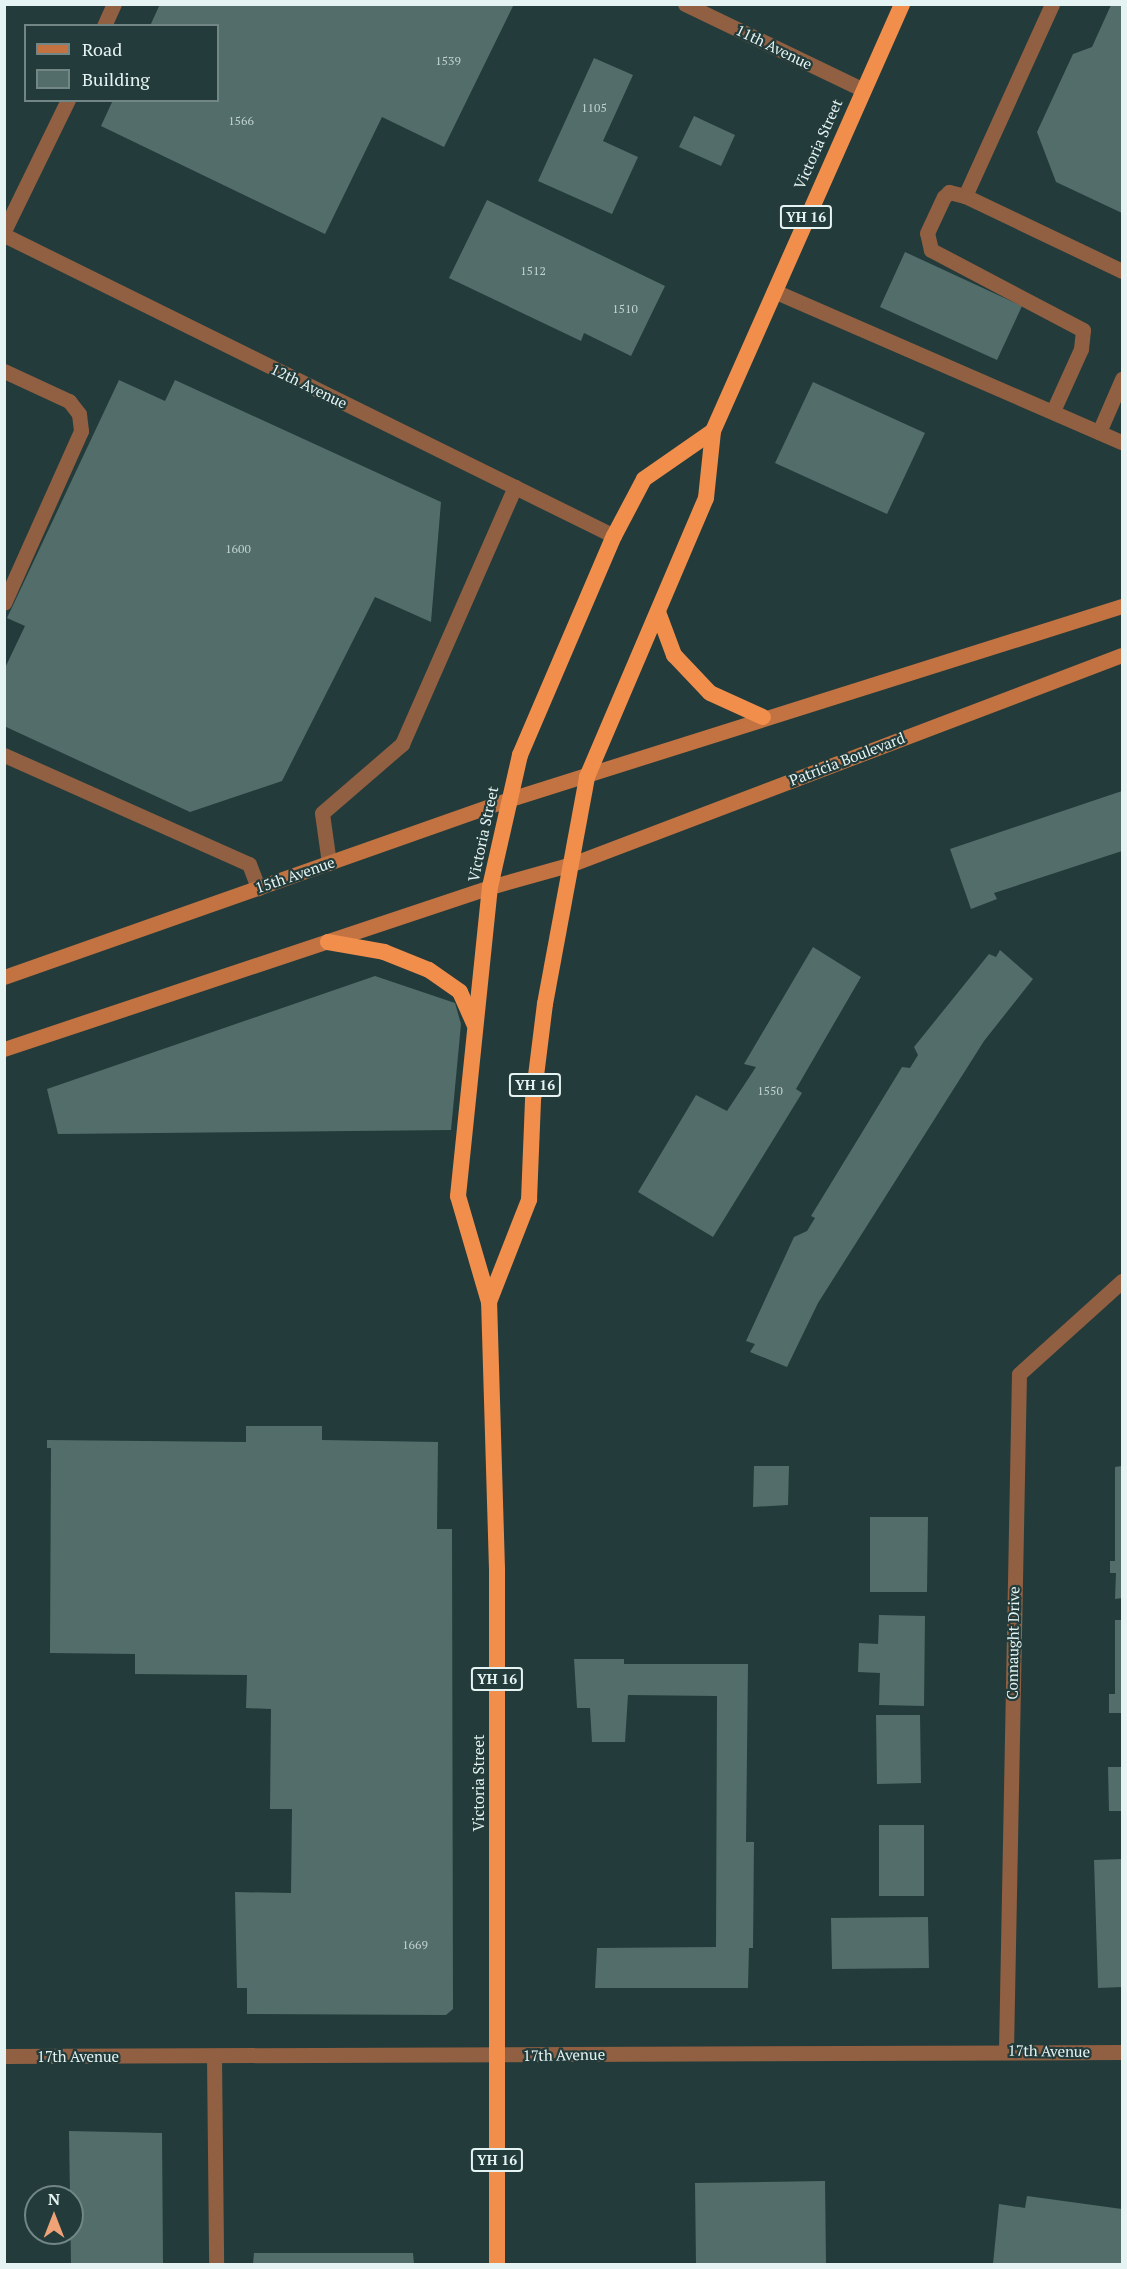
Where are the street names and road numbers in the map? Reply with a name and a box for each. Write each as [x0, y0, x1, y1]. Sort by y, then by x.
street label: 11th Avenue [733, 21, 815, 73]
street label: Victoria Street [790, 96, 846, 192]
road number: YH 16 [779, 206, 833, 228]
street label: 12th Avenue [268, 360, 350, 412]
street label: Patricia Boulevard [787, 729, 907, 789]
street label: Victoria Street [464, 785, 502, 883]
street label: 15th Avenue [253, 853, 337, 897]
road number: YH 16 [508, 1074, 562, 1096]
street label: Connaught Drive [1003, 1586, 1023, 1700]
road number: YH 16 [470, 1668, 524, 1690]
street label: Victoria Street [470, 1734, 488, 1832]
street label: 17th Avenue [1008, 2041, 1090, 2061]
street label: 17th Avenue [523, 2045, 605, 2065]
street label: 17th Avenue [37, 2048, 119, 2066]
road number: YH 16 [470, 2149, 524, 2171]

